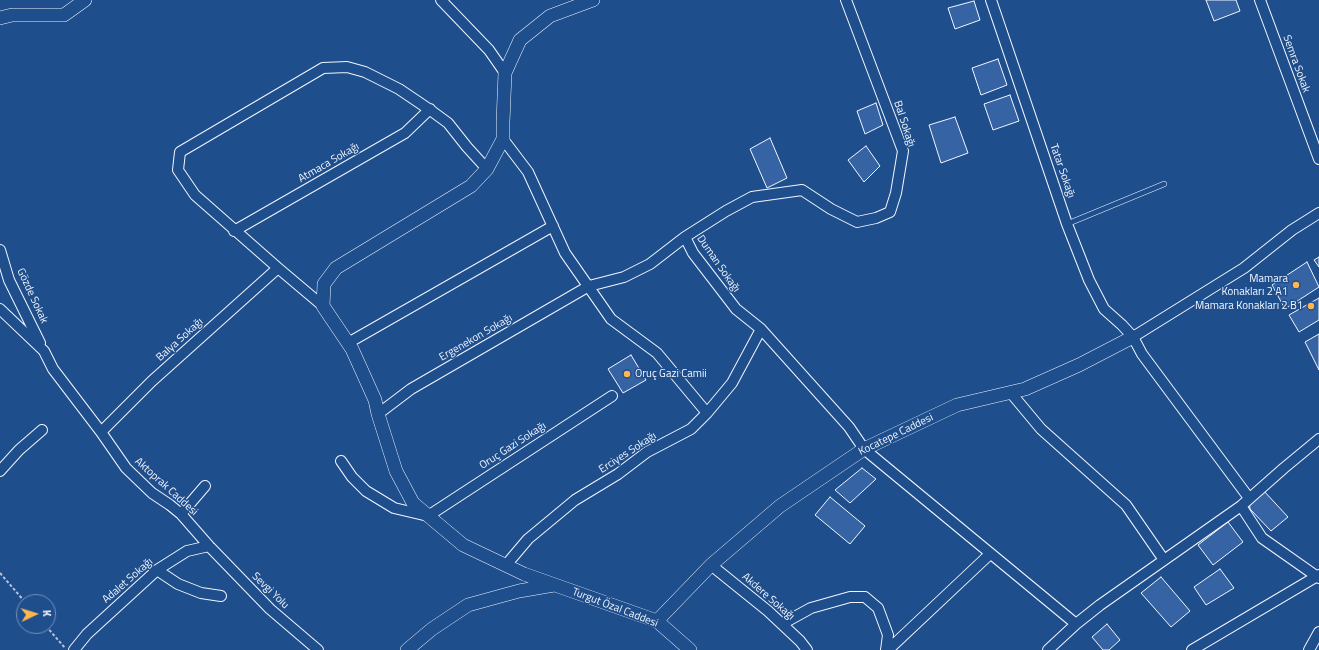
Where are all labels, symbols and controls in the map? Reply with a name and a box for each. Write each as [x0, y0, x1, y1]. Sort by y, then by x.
street label: Semra Sokak [1279, 33, 1313, 95]
street label: Bal Sokağı [890, 99, 918, 149]
street label: Atmaca Sokağı [296, 140, 362, 186]
street label: Tatar Sokağı [1047, 142, 1077, 200]
street label: Duman Sokağı [694, 233, 742, 295]
street label: Gözde Sokak [14, 266, 50, 326]
place label: Mamara Konakları 2 A1 [1221, 272, 1288, 298]
marker: Mamara Konakları 2 A1 [1291, 280, 1301, 290]
place label: Mamara Konakları 2 B1 [1195, 299, 1303, 313]
marker: Mamara Konakları 2 B1 [1306, 301, 1316, 311]
street label: Ergenekon Sokağı [437, 312, 515, 364]
street label: Balya Sokağı [154, 316, 206, 364]
place label: Oruç Gazi Camii [635, 367, 707, 381]
marker: Oruç Gazi Camii [622, 369, 632, 379]
street label: Kocatepe Caddesi [856, 411, 936, 459]
street label: Oruç Gazi Sokağı [477, 420, 549, 472]
street label: Erciyes Sokağı [597, 430, 659, 476]
street label: Aktoprak Caddesi [132, 455, 200, 519]
street label: Adalet Sokağı [100, 555, 156, 607]
street label: Sevgi Yolu [249, 570, 291, 612]
street label: Akdere Sokağı [739, 571, 797, 623]
street label: Turgut Özal Caddesi [570, 586, 660, 630]
north arrow [16, 594, 56, 634]
text: K [39, 609, 55, 617]

